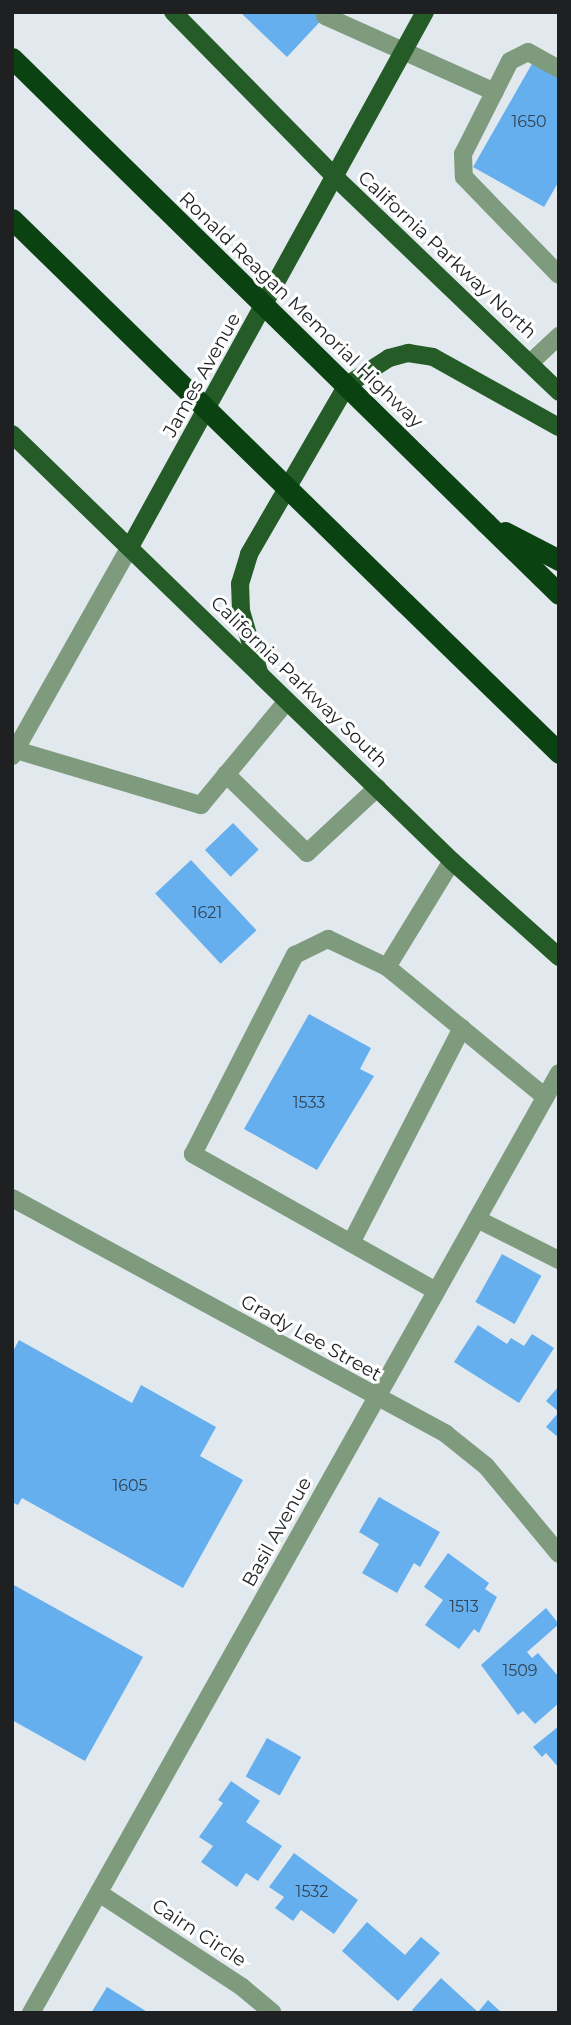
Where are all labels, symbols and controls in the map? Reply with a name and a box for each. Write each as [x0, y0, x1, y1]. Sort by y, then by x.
house number: 1650 [511, 112, 547, 132]
street label: California Parkway North [353, 166, 541, 344]
street label: Ronald Reagan Memorial Highway [174, 187, 428, 433]
street label: James Avenue [159, 309, 245, 441]
street label: California Parkway South [206, 592, 392, 772]
house number: 1621 [192, 903, 222, 923]
house number: 1533 [293, 1093, 325, 1113]
street label: Grady Lee Street [237, 1290, 385, 1386]
street label: Basil Avenue [238, 1473, 316, 1591]
house number: 1605 [112, 1476, 148, 1496]
house number: 1513 [449, 1597, 479, 1617]
house number: 1509 [502, 1661, 538, 1681]
house number: 1532 [296, 1882, 328, 1902]
street label: Cairn Circle [147, 1894, 251, 1972]

